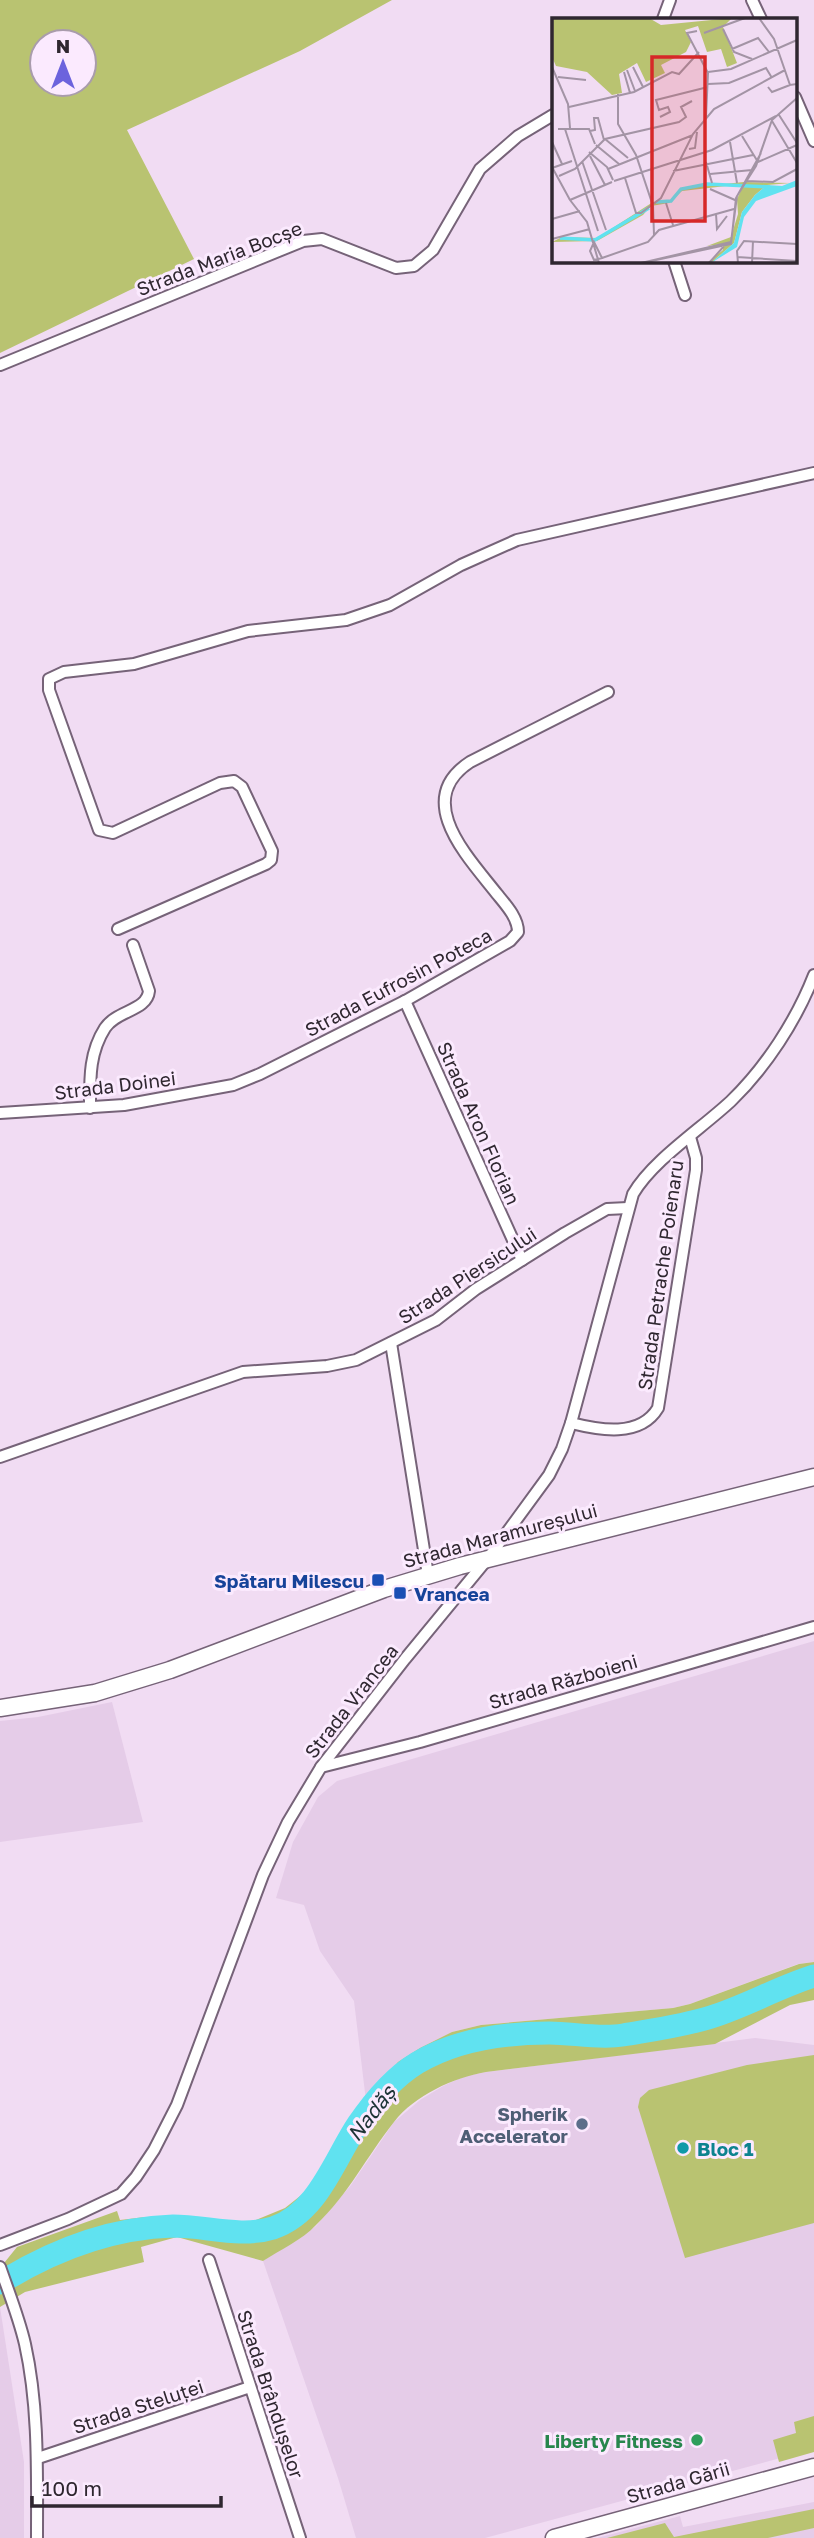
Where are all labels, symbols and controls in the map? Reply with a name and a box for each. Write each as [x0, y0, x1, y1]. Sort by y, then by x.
inset map [552, 18, 796, 262]
north arrow [28, 28, 98, 98]
text: N [56, 34, 70, 57]
street label: Strada Maria Bocșe [133, 216, 305, 300]
street label: Strada Eufrosin Poteca [301, 923, 495, 1041]
street label: Strada Aron Florian [433, 1038, 525, 1208]
street label: Strada Doinei [53, 1066, 177, 1104]
street label: Strada Petrache Poienaru [632, 1158, 688, 1392]
street label: Strada Piersicului [394, 1222, 540, 1328]
street label: Strada Maramureșului [400, 1498, 600, 1572]
place label: Spătaru Milescu [214, 1569, 364, 1592]
marker: Spătaru Milescu [370, 1572, 386, 1588]
place label: Vrancea [414, 1582, 490, 1605]
marker: Vrancea [392, 1585, 408, 1601]
street label: Strada Vrancea [299, 1639, 403, 1763]
street label: Strada Războieni [486, 1649, 640, 1713]
water label: Nadăș [341, 2079, 401, 2146]
place label: Spherik Accelerator [460, 2102, 569, 2147]
marker: Spherik Accelerator [574, 2116, 590, 2132]
place label: Bloc 1 [697, 2137, 754, 2160]
marker: Bloc 1 [675, 2140, 691, 2156]
street label: Strada Brândușelor [233, 2307, 309, 2482]
street label: Strada Steluței [70, 2374, 206, 2438]
place label: Liberty Fitness [544, 2429, 683, 2452]
marker: Liberty Fitness [689, 2432, 705, 2448]
street label: Strada Gării [624, 2456, 732, 2508]
scale bar [32, 2464, 220, 2508]
text: 100 m [42, 2475, 102, 2501]

